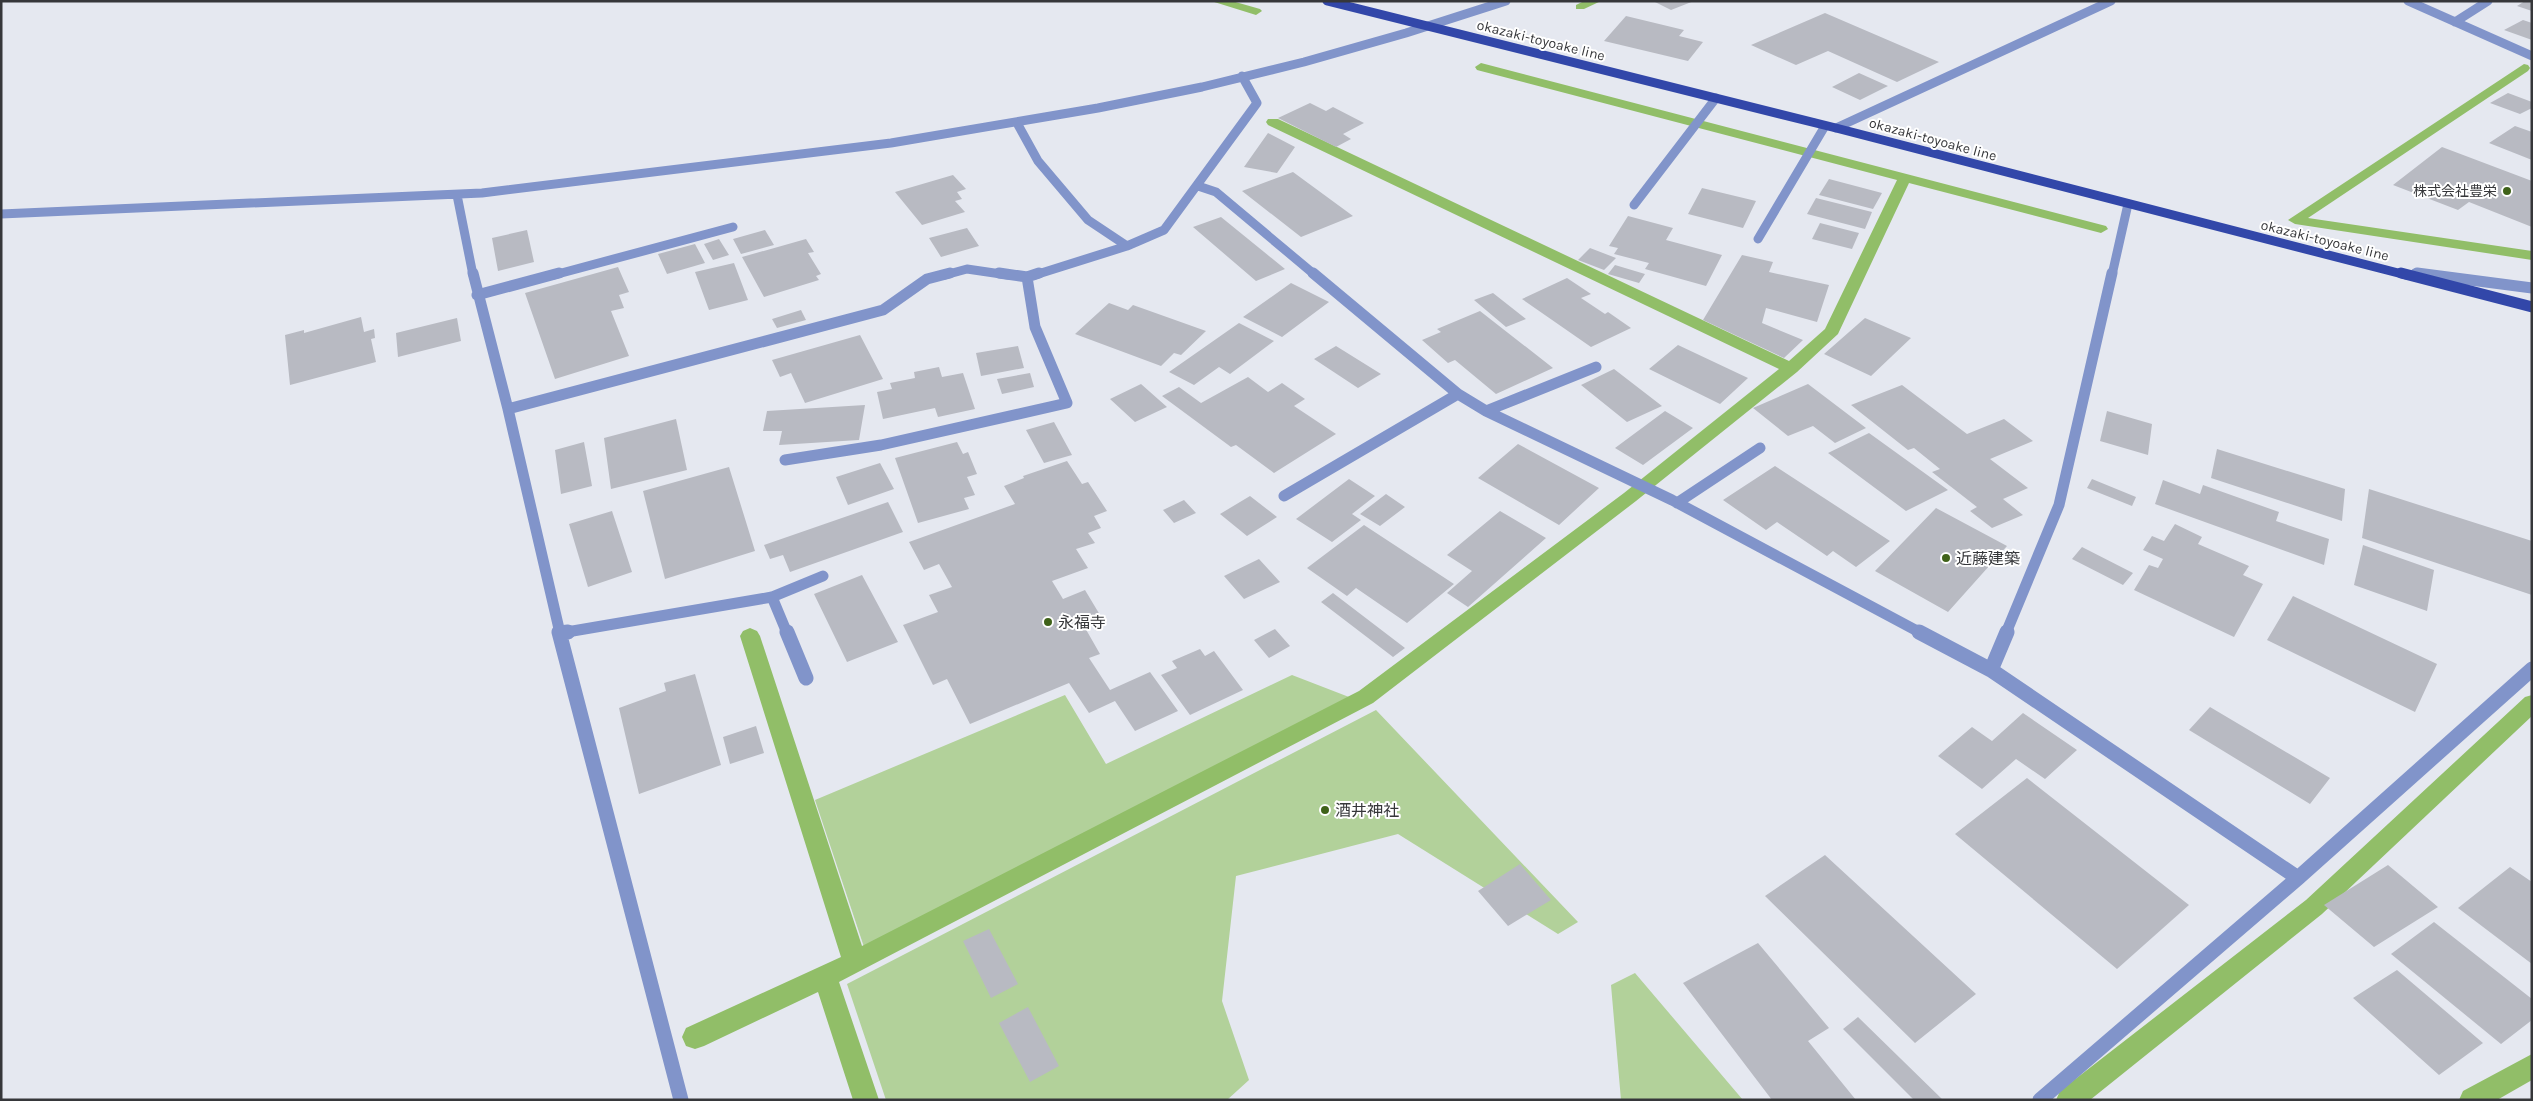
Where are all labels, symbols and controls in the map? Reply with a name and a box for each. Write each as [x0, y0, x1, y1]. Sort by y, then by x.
street label: okazaki-toyoake line [1475, 16, 1607, 65]
street label: okazaki-toyoake line [1867, 114, 1999, 165]
place label: 株式会社豊栄 [2413, 183, 2497, 200]
marker: 株式会社豊栄 [2501, 185, 2513, 197]
street label: okazaki-toyoake line [2259, 216, 2391, 265]
place label: 近藤建築 [1956, 549, 2020, 568]
marker: 近藤建築 [1940, 552, 1952, 564]
place label: 永福寺 [1058, 613, 1106, 632]
marker: 永福寺 [1042, 616, 1054, 628]
place label: 酒井神社 [1335, 801, 1399, 820]
marker: 酒井神社 [1319, 804, 1331, 816]

